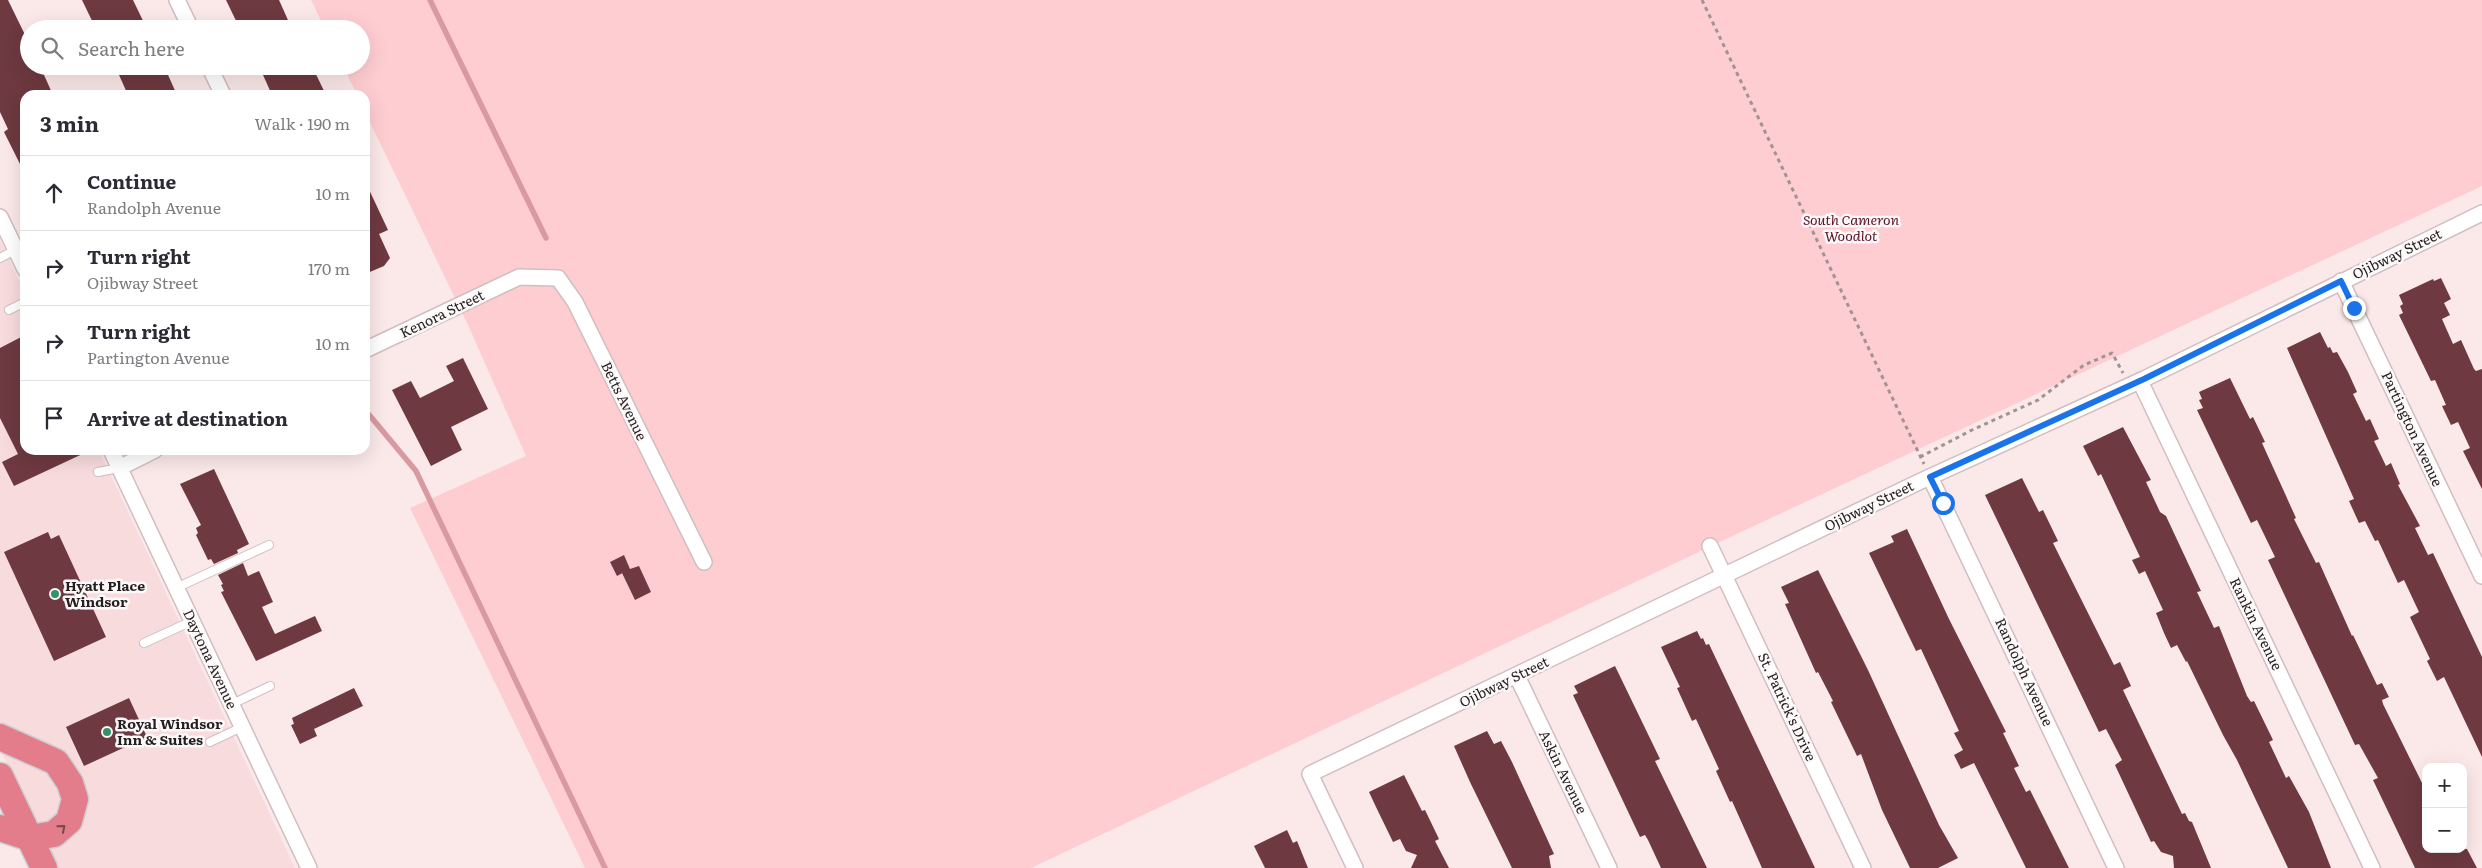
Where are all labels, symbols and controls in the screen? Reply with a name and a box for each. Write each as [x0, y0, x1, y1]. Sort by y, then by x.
search box [20, 20, 370, 75]
icon: search [38, 34, 66, 62]
text: Search here [78, 34, 185, 62]
text: 3 min [40, 107, 99, 138]
text: Walk · 190 m [254, 111, 350, 135]
text: Continue [87, 167, 176, 195]
icon: ahead [40, 179, 68, 207]
text: 10 m [316, 181, 350, 205]
text: Randolph Avenue [87, 195, 221, 219]
park label: South Cameron Woodlot [1803, 209, 1900, 245]
street label: Ojibway Street [2348, 223, 2445, 283]
text: Turn right [87, 242, 191, 270]
icon: right [40, 254, 68, 282]
text: 170 m [308, 256, 350, 280]
text: Ojibway Street [87, 270, 198, 294]
street label: Kenora Street [396, 284, 487, 342]
route end [2343, 297, 2366, 320]
text: Turn right [87, 317, 191, 345]
icon: right [40, 329, 68, 357]
text: 10 m [316, 331, 350, 355]
text: Partington Avenue [87, 345, 230, 369]
street label: Betts Avenue [597, 358, 653, 443]
street label: Partington Avenue [2377, 368, 2448, 489]
icon: arrive [40, 404, 68, 432]
text: Arrive at destination [87, 404, 288, 432]
street label: Ojibway Street [1820, 475, 1917, 535]
route start [1932, 492, 1955, 515]
street label: Rankin Avenue [2226, 574, 2288, 673]
place label: Hyatt Place Windsor [65, 575, 145, 611]
marker: Hyatt Place Windsor [49, 588, 61, 600]
street label: Daytona Avenue [179, 605, 243, 712]
street label: Randolph Avenue [1991, 614, 2059, 729]
street label: St. Patrick's Drive [1754, 649, 1822, 764]
street label: Ojibway Street [1455, 651, 1552, 711]
place label: Royal Windsor Inn & Suites [117, 713, 223, 749]
marker: Royal Windsor Inn & Suites [101, 726, 113, 738]
street label: Askin Avenue [1535, 726, 1593, 817]
map controls [2422, 763, 2467, 853]
button: + [2422, 763, 2467, 808]
button: − [2422, 808, 2467, 853]
one-way arrow [56, 824, 65, 833]

